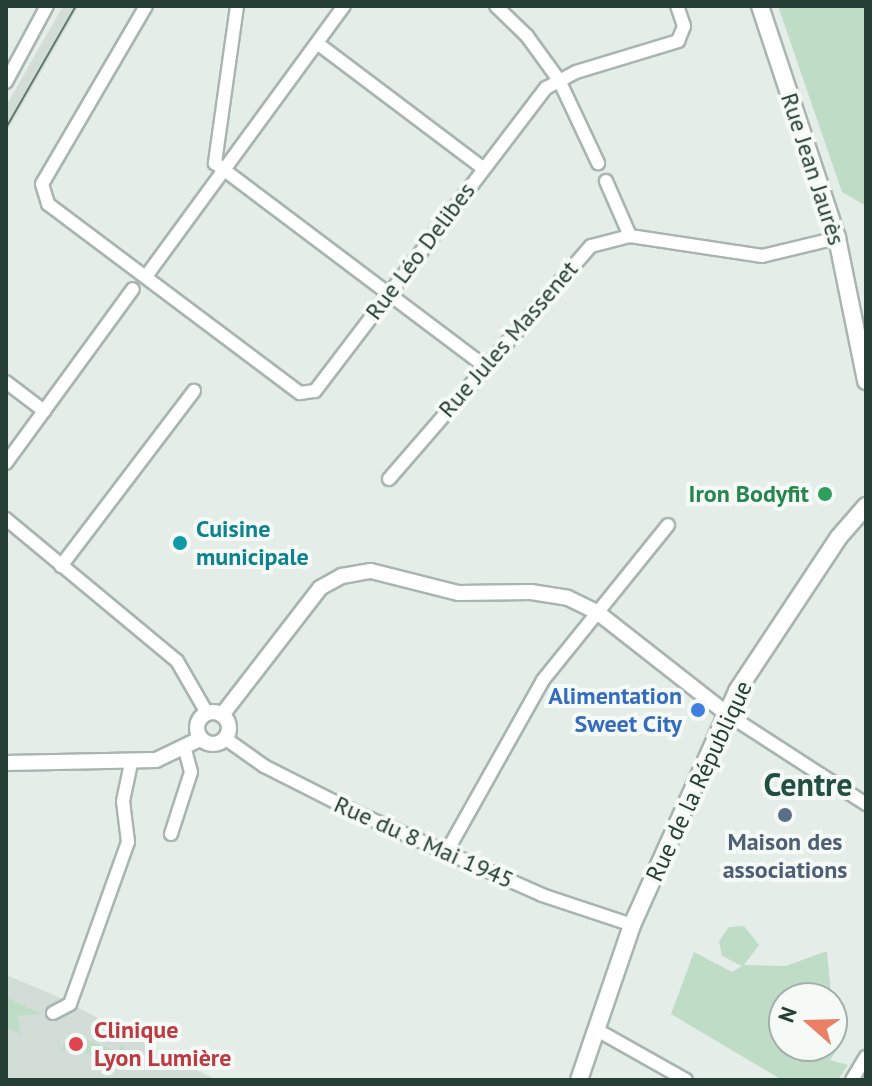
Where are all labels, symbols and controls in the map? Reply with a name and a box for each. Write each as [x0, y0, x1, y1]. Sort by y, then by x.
street label: Rue Jean Jaurès [775, 89, 851, 249]
street label: Rue Léo Delibes [359, 177, 481, 325]
street label: Rue Jules Massenet [432, 255, 584, 423]
place label: Iron Bodyfit [689, 480, 809, 508]
marker: Iron Bodyfit [816, 485, 834, 503]
place label: Cuisine municipale [196, 515, 309, 571]
marker: Cuisine municipale [171, 534, 189, 552]
street label: Rue de la République [640, 676, 758, 886]
place label: Alimentation Sweet City [548, 682, 682, 738]
marker: Alimentation Sweet City [689, 701, 707, 719]
district label: Centre [763, 765, 853, 803]
street label: Rue du 8 Mai 1945 [330, 790, 518, 894]
marker: Maison des associations [776, 806, 794, 824]
place label: Maison des associations [723, 828, 847, 884]
north arrow [768, 982, 848, 1062]
text: N [772, 1003, 803, 1026]
place label: Clinique Lyon Lumière [94, 1016, 231, 1072]
marker: Clinique Lyon Lumière [65, 1033, 87, 1055]

